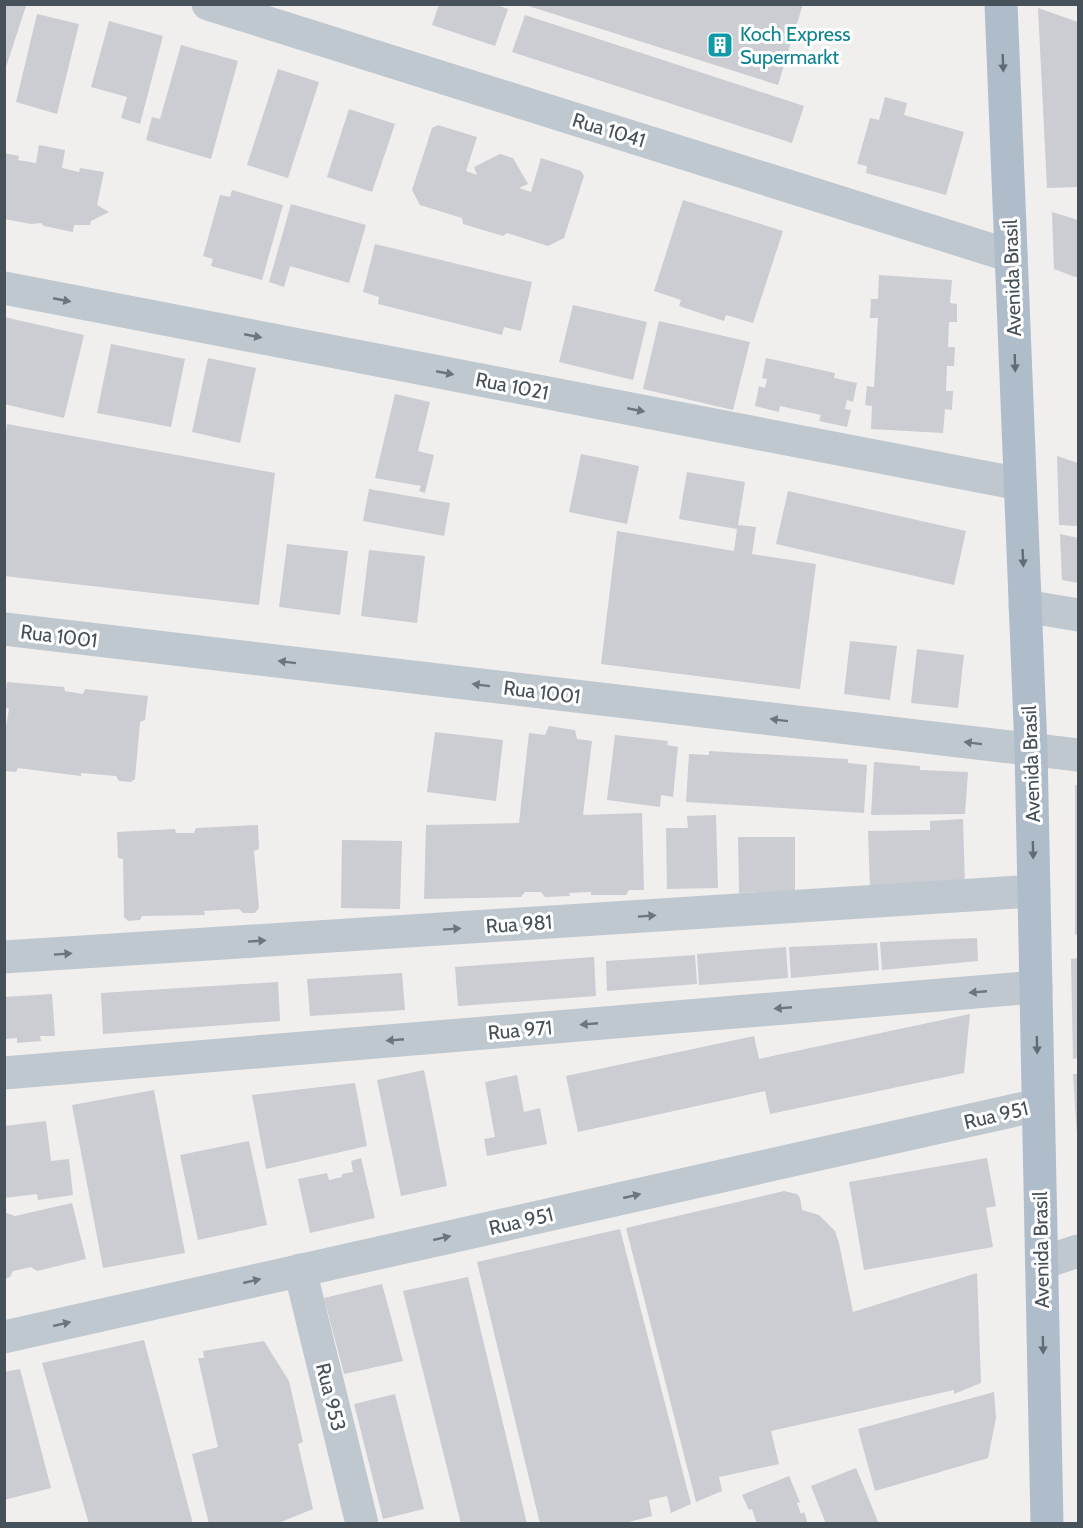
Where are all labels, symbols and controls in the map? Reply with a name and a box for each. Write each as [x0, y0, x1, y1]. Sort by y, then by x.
place label: Koch Express Supermarkt [740, 22, 851, 69]
building icon: Koch Express Supermarkt [705, 30, 735, 60]
one-way arrow [999, 53, 1008, 72]
street label: Rua 1041 [570, 108, 648, 152]
street label: Avenida Brasil [998, 219, 1026, 337]
one-way arrow [53, 296, 72, 305]
one-way arrow [244, 332, 263, 341]
one-way arrow [1011, 353, 1020, 372]
street label: Rua 1021 [473, 367, 551, 405]
one-way arrow [436, 369, 455, 378]
one-way arrow [627, 406, 646, 415]
one-way arrow [1019, 548, 1028, 567]
street label: Rua 1001 [19, 619, 99, 653]
one-way arrow [278, 658, 297, 667]
street label: Rua 1001 [502, 675, 582, 709]
one-way arrow [471, 680, 490, 690]
street label: Avenida Brasil [1017, 705, 1045, 823]
one-way arrow [769, 715, 788, 725]
one-way arrow [963, 738, 982, 747]
one-way arrow [1028, 840, 1038, 859]
street label: Rua 981 [485, 910, 553, 938]
one-way arrow [637, 911, 656, 921]
one-way arrow [443, 924, 462, 933]
one-way arrow [248, 936, 267, 946]
one-way arrow [53, 949, 72, 958]
one-way arrow [968, 987, 987, 996]
one-way arrow [774, 1003, 793, 1013]
street label: Rua 971 [487, 1015, 553, 1045]
one-way arrow [579, 1019, 598, 1029]
one-way arrow [1032, 1035, 1042, 1054]
one-way arrow [385, 1036, 404, 1045]
street label: Rua 951 [962, 1096, 1030, 1134]
one-way arrow [623, 1191, 642, 1200]
street label: Avenida Brasil [1028, 1191, 1054, 1309]
street label: Rua 951 [487, 1202, 555, 1240]
one-way arrow [433, 1233, 451, 1243]
one-way arrow [243, 1276, 262, 1285]
one-way arrow [52, 1318, 71, 1328]
one-way arrow [1038, 1335, 1048, 1354]
street label: Rua 953 [311, 1360, 351, 1434]

